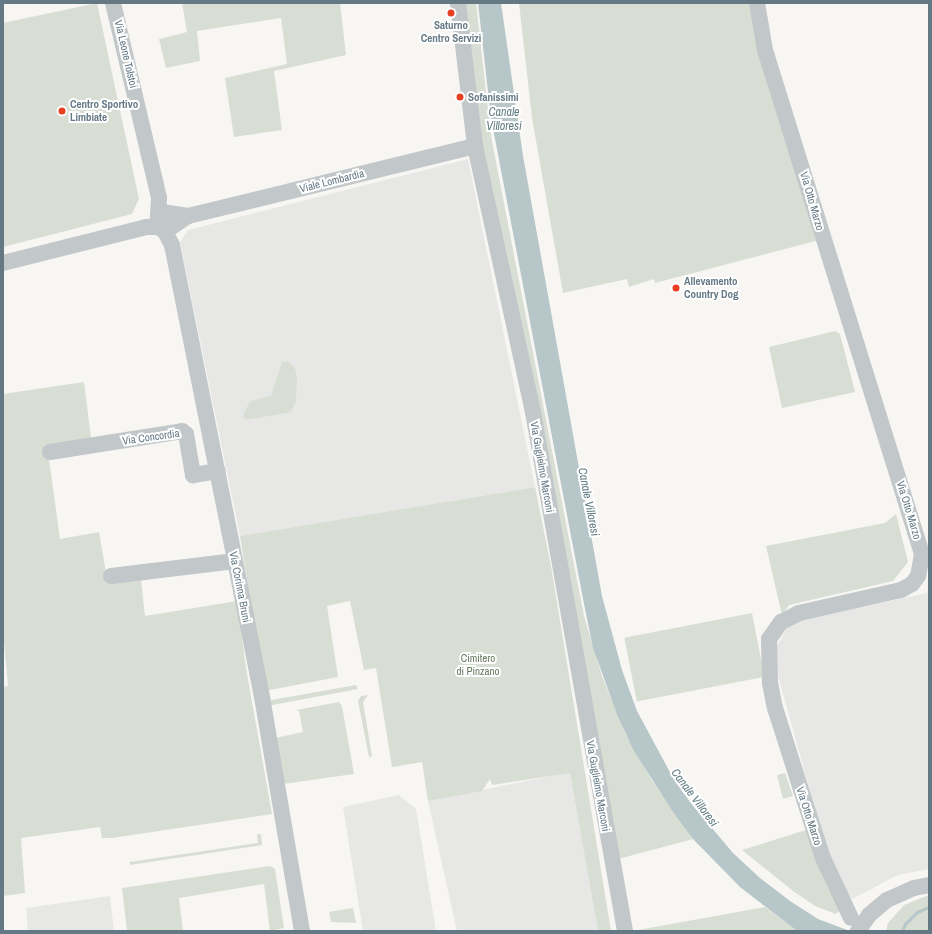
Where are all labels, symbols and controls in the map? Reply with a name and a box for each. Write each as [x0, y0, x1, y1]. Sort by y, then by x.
marker: Saturno Centro Servizi [446, 8, 456, 18]
street label: Via Leone Tolstoi [112, 19, 140, 89]
place label: Saturno Centro Servizi [421, 19, 481, 45]
place label: Sofanissimi [468, 90, 519, 104]
marker: Sofanissimi [455, 92, 465, 102]
place label: Centro Sportivo Limbiate [70, 98, 138, 124]
marker: Centro Sportivo Limbiate [57, 106, 67, 116]
water label: Canale Villoresi [486, 106, 522, 134]
street label: Viale Lombardia [298, 167, 366, 195]
street label: Via Otto Marzo [797, 170, 827, 232]
place label: Allevamento Country Dog [684, 275, 739, 301]
marker: Allevamento Country Dog [671, 283, 681, 293]
street label: Via Guglielmo Marconi [528, 421, 556, 513]
street label: Via Concordia [122, 426, 180, 448]
water label: Canale Villoresi [574, 467, 602, 537]
street label: Via Otto Marzo [894, 479, 924, 541]
street label: Via Corinna Bruni [227, 550, 253, 624]
park label: Cimitero di Pinzano [456, 652, 500, 678]
street label: Via Guglielmo Marconi [584, 740, 612, 832]
water label: Canale Villoresi [667, 766, 721, 830]
street label: Via Otto Marzo [793, 785, 825, 847]

